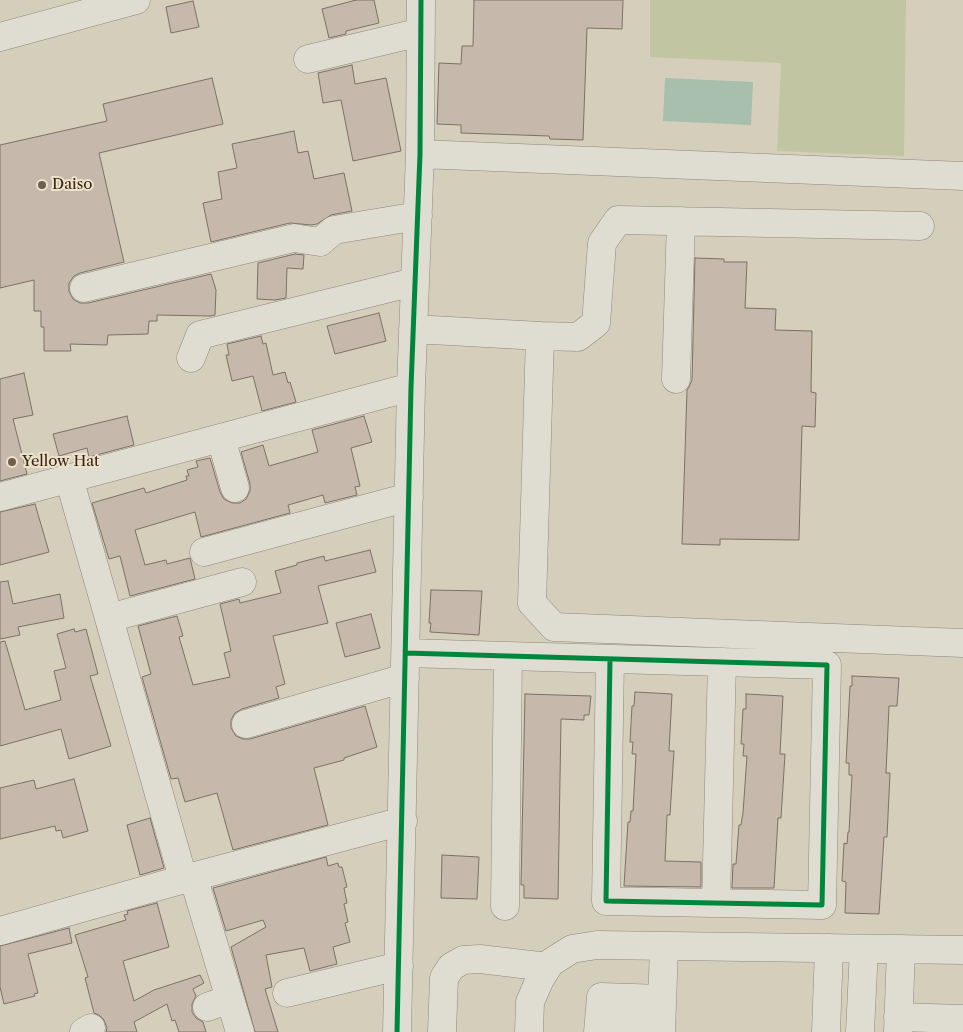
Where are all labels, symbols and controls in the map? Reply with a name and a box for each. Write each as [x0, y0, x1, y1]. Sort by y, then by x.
place label: Daiso [52, 176, 92, 194]
marker: Daiso [36, 179, 48, 191]
place label: Yellow Hat [22, 453, 99, 471]
marker: Yellow Hat [6, 456, 18, 468]

